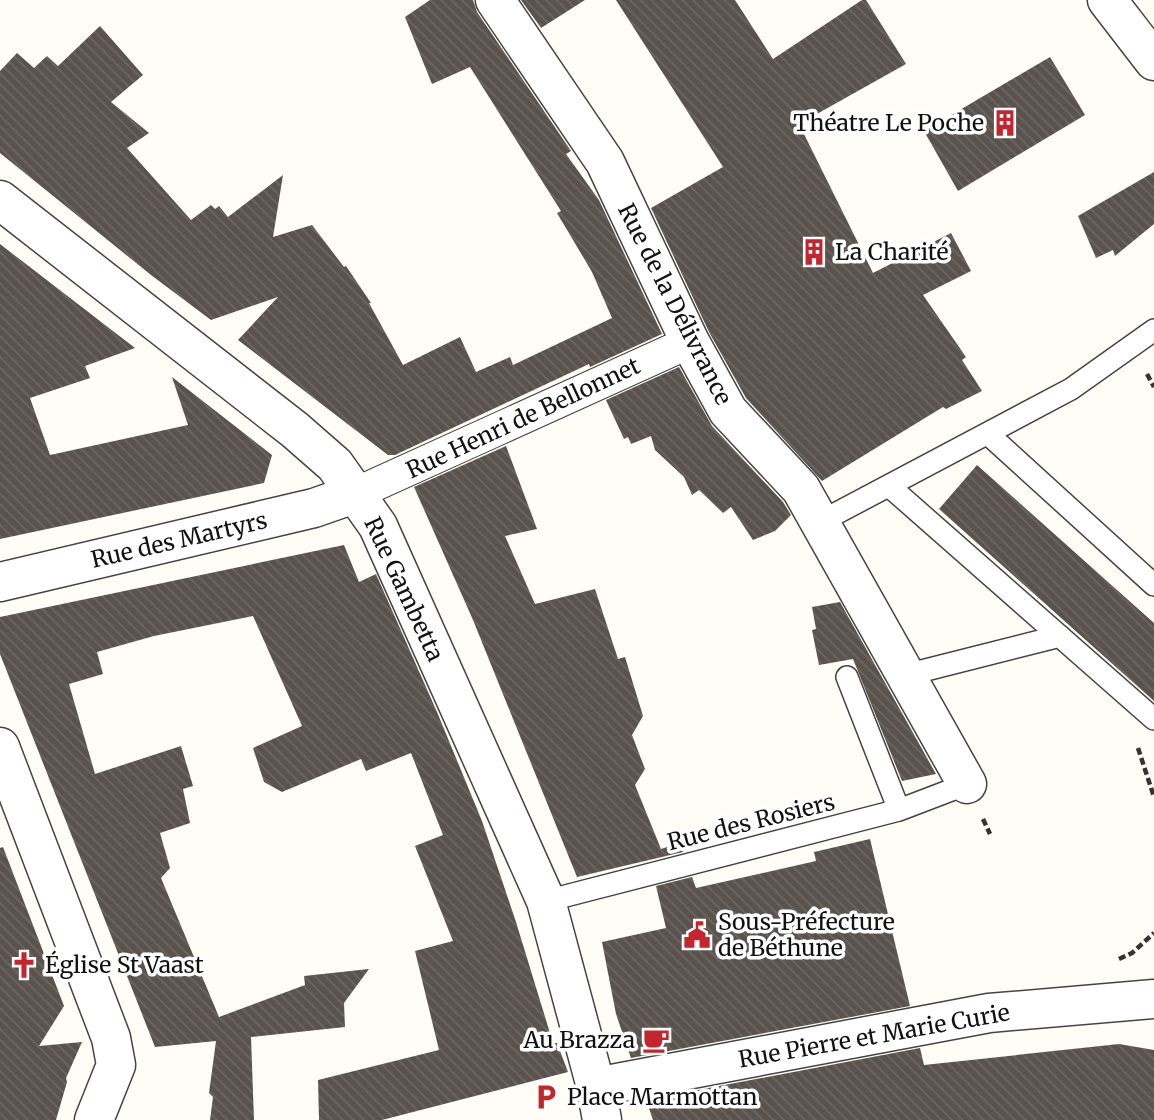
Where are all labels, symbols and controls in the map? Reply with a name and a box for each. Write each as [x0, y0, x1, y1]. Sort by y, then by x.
place label: Théatre Le Poche [793, 108, 984, 137]
building icon: Théatre Le Poche [990, 108, 1020, 138]
street label: Rue de la Délivrance [612, 198, 739, 409]
building icon: La Charité [799, 237, 829, 267]
place label: La Charité [835, 237, 948, 266]
street label: Rue Henri de Bellonnet [401, 351, 644, 485]
street label: Rue des Martyrs [88, 505, 270, 574]
street label: Rue Gambetta [358, 512, 451, 666]
street label: Rue des Rosiers [664, 787, 838, 856]
place label: Sous-Préfecture de Béthune [718, 907, 895, 962]
public building icon: Sous-Préfecture de Béthune [682, 920, 712, 950]
church icon: Église St Vaast [9, 950, 39, 980]
place label: Église St Vaast [45, 950, 204, 979]
street label: Rue Pierre et Marie Curie [736, 997, 1012, 1074]
place label: Au Brazza [523, 1025, 635, 1054]
cafe icon: Au Brazza [641, 1025, 671, 1055]
parking icon: Place Marmottan [531, 1082, 561, 1112]
place label: Place Marmottan [567, 1082, 757, 1111]

